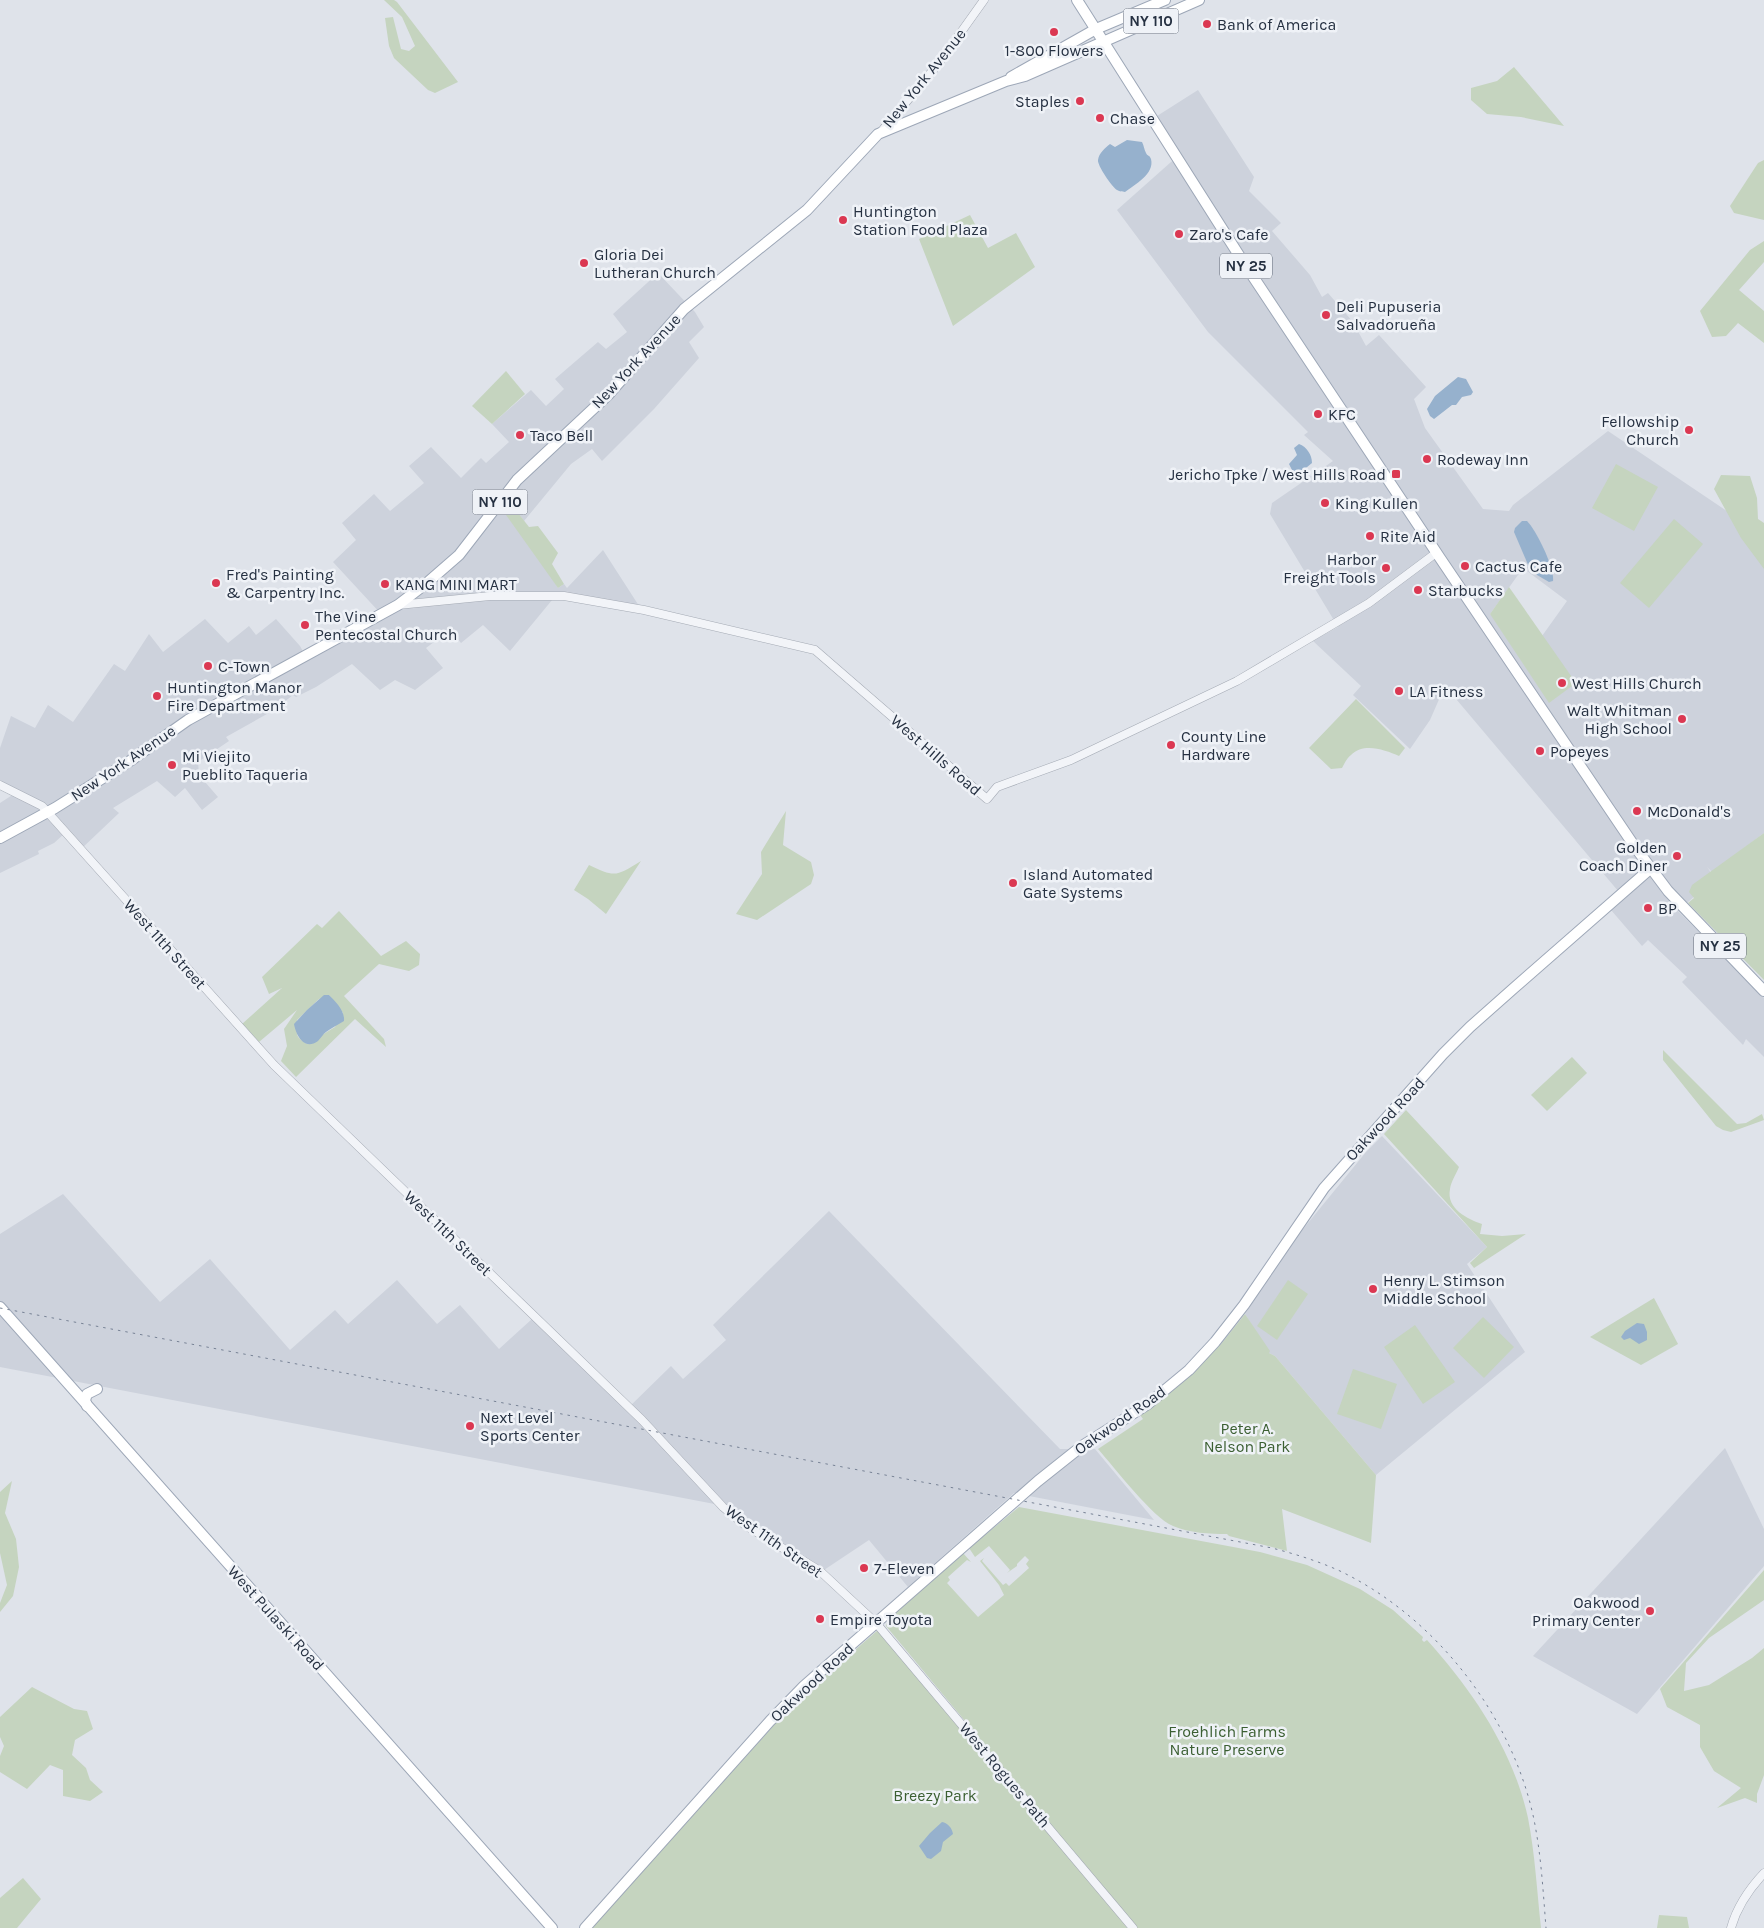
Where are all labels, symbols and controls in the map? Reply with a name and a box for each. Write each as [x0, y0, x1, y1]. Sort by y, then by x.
road number: NY 110 [1124, 8, 1178, 34]
place label: Bank of America [1217, 15, 1336, 34]
marker: Bank of America [1201, 18, 1213, 30]
street label: New York Avenue [878, 25, 970, 131]
marker: 1-800 Flowers [1048, 26, 1060, 38]
place label: 1-800 Flowers [1004, 41, 1104, 60]
place label: Staples [1015, 92, 1070, 111]
marker: Staples [1074, 95, 1086, 107]
place label: Chase [1110, 109, 1155, 128]
marker: Chase [1094, 112, 1106, 124]
place label: Huntington Station Food Plaza [853, 202, 988, 239]
marker: Huntington Station Food Plaza [837, 214, 849, 226]
place label: Zaro's Cafe [1189, 225, 1269, 244]
marker: Zaro's Cafe [1173, 228, 1185, 240]
place label: Gloria Dei Lutheran Church [594, 245, 716, 282]
road number: NY 25 [1220, 254, 1272, 278]
marker: Gloria Dei Lutheran Church [578, 257, 590, 269]
place label: Deli Pupuseria Salvadorueña [1336, 297, 1441, 334]
marker: Deli Pupuseria Salvadorueña [1320, 309, 1332, 321]
street label: New York Avenue [587, 310, 685, 412]
place label: KFC [1328, 405, 1356, 424]
marker: KFC [1312, 408, 1324, 420]
place label: Fellowship Church [1601, 412, 1679, 449]
marker: Fellowship Church [1683, 424, 1695, 436]
place label: Taco Bell [530, 426, 593, 445]
marker: Taco Bell [514, 429, 526, 441]
place label: Rodeway Inn [1437, 450, 1529, 469]
marker: Rodeway Inn [1421, 453, 1433, 465]
place label: Jericho Tpke / West Hills Road [1169, 465, 1386, 484]
marker: Jericho Tpke / West Hills Road [1390, 468, 1402, 480]
road number: NY 110 [472, 490, 528, 514]
place label: King Kullen [1335, 494, 1418, 513]
marker: King Kullen [1319, 497, 1331, 509]
place label: Rite Aid [1380, 527, 1436, 546]
marker: Rite Aid [1364, 530, 1376, 542]
place label: Harbor Freight Tools [1283, 550, 1376, 587]
place label: Cactus Cafe [1475, 557, 1562, 576]
marker: Cactus Cafe [1459, 560, 1471, 572]
marker: Harbor Freight Tools [1380, 562, 1392, 574]
place label: Fred's Painting & Carpentry Inc. [226, 565, 344, 602]
place label: KANG MINI MART [395, 575, 517, 594]
marker: Fred's Painting & Carpentry Inc. [210, 577, 222, 589]
marker: KANG MINI MART [379, 578, 391, 590]
place label: Starbucks [1428, 581, 1503, 600]
marker: Starbucks [1412, 584, 1424, 596]
place label: The Vine Pentecostal Church [315, 607, 457, 644]
marker: The Vine Pentecostal Church [299, 619, 311, 631]
place label: C-Town [218, 657, 270, 676]
marker: C-Town [202, 660, 214, 672]
place label: West Hills Church [1572, 674, 1702, 693]
marker: West Hills Church [1556, 677, 1568, 689]
place label: Huntington Manor Fire Department [167, 678, 301, 715]
place label: LA Fitness [1409, 682, 1483, 701]
marker: LA Fitness [1393, 685, 1405, 697]
marker: Huntington Manor Fire Department [151, 690, 163, 702]
place label: Walt Whitman High School [1567, 701, 1672, 738]
street label: West Hills Road [887, 711, 985, 799]
marker: Walt Whitman High School [1676, 713, 1688, 725]
street label: New York Avenue [67, 721, 179, 805]
place label: County Line Hardware [1181, 727, 1266, 764]
marker: County Line Hardware [1165, 739, 1177, 751]
place label: Popeyes [1550, 742, 1609, 761]
marker: Popeyes [1534, 745, 1546, 757]
place label: Mi Viejito Pueblito Taqueria [182, 747, 308, 784]
marker: Mi Viejito Pueblito Taqueria [166, 759, 178, 771]
place label: McDonald's [1647, 802, 1731, 821]
marker: McDonald's [1631, 805, 1643, 817]
place label: Golden Coach Diner [1579, 838, 1667, 875]
marker: Golden Coach Diner [1671, 850, 1683, 862]
place label: Island Automated Gate Systems [1023, 865, 1153, 902]
marker: Island Automated Gate Systems [1007, 877, 1019, 889]
street label: West 11th Street [120, 895, 210, 993]
place label: BP [1658, 899, 1677, 918]
marker: BP [1642, 902, 1654, 914]
road number: NY 25 [1694, 934, 1746, 958]
street label: Oakwood Road [1341, 1073, 1429, 1165]
street label: West 11th Street [400, 1187, 496, 1279]
place label: Henry L. Stimson Middle School [1383, 1271, 1505, 1308]
marker: Henry L. Stimson Middle School [1367, 1283, 1379, 1295]
street label: Oakwood Road [1071, 1381, 1169, 1459]
place label: Next Level Sports Center [480, 1408, 580, 1445]
park label: Peter A. Nelson Park [1204, 1419, 1290, 1456]
marker: Next Level Sports Center [464, 1420, 476, 1432]
street label: West 11th Street [722, 1500, 826, 1582]
place label: 7-Eleven [874, 1559, 935, 1578]
street label: West Pulaski Road [224, 1562, 328, 1674]
marker: 7-Eleven [858, 1562, 870, 1574]
place label: Oakwood Primary Center [1532, 1593, 1640, 1630]
marker: Oakwood Primary Center [1644, 1605, 1656, 1617]
place label: Empire Toyota [830, 1610, 932, 1629]
marker: Empire Toyota [814, 1613, 826, 1625]
street label: Oakwood Road [766, 1638, 858, 1726]
street label: West Rogues Path [956, 1719, 1054, 1831]
park label: Froehlich Farms Nature Preserve [1168, 1722, 1286, 1759]
park label: Breezy Park [893, 1786, 977, 1805]

